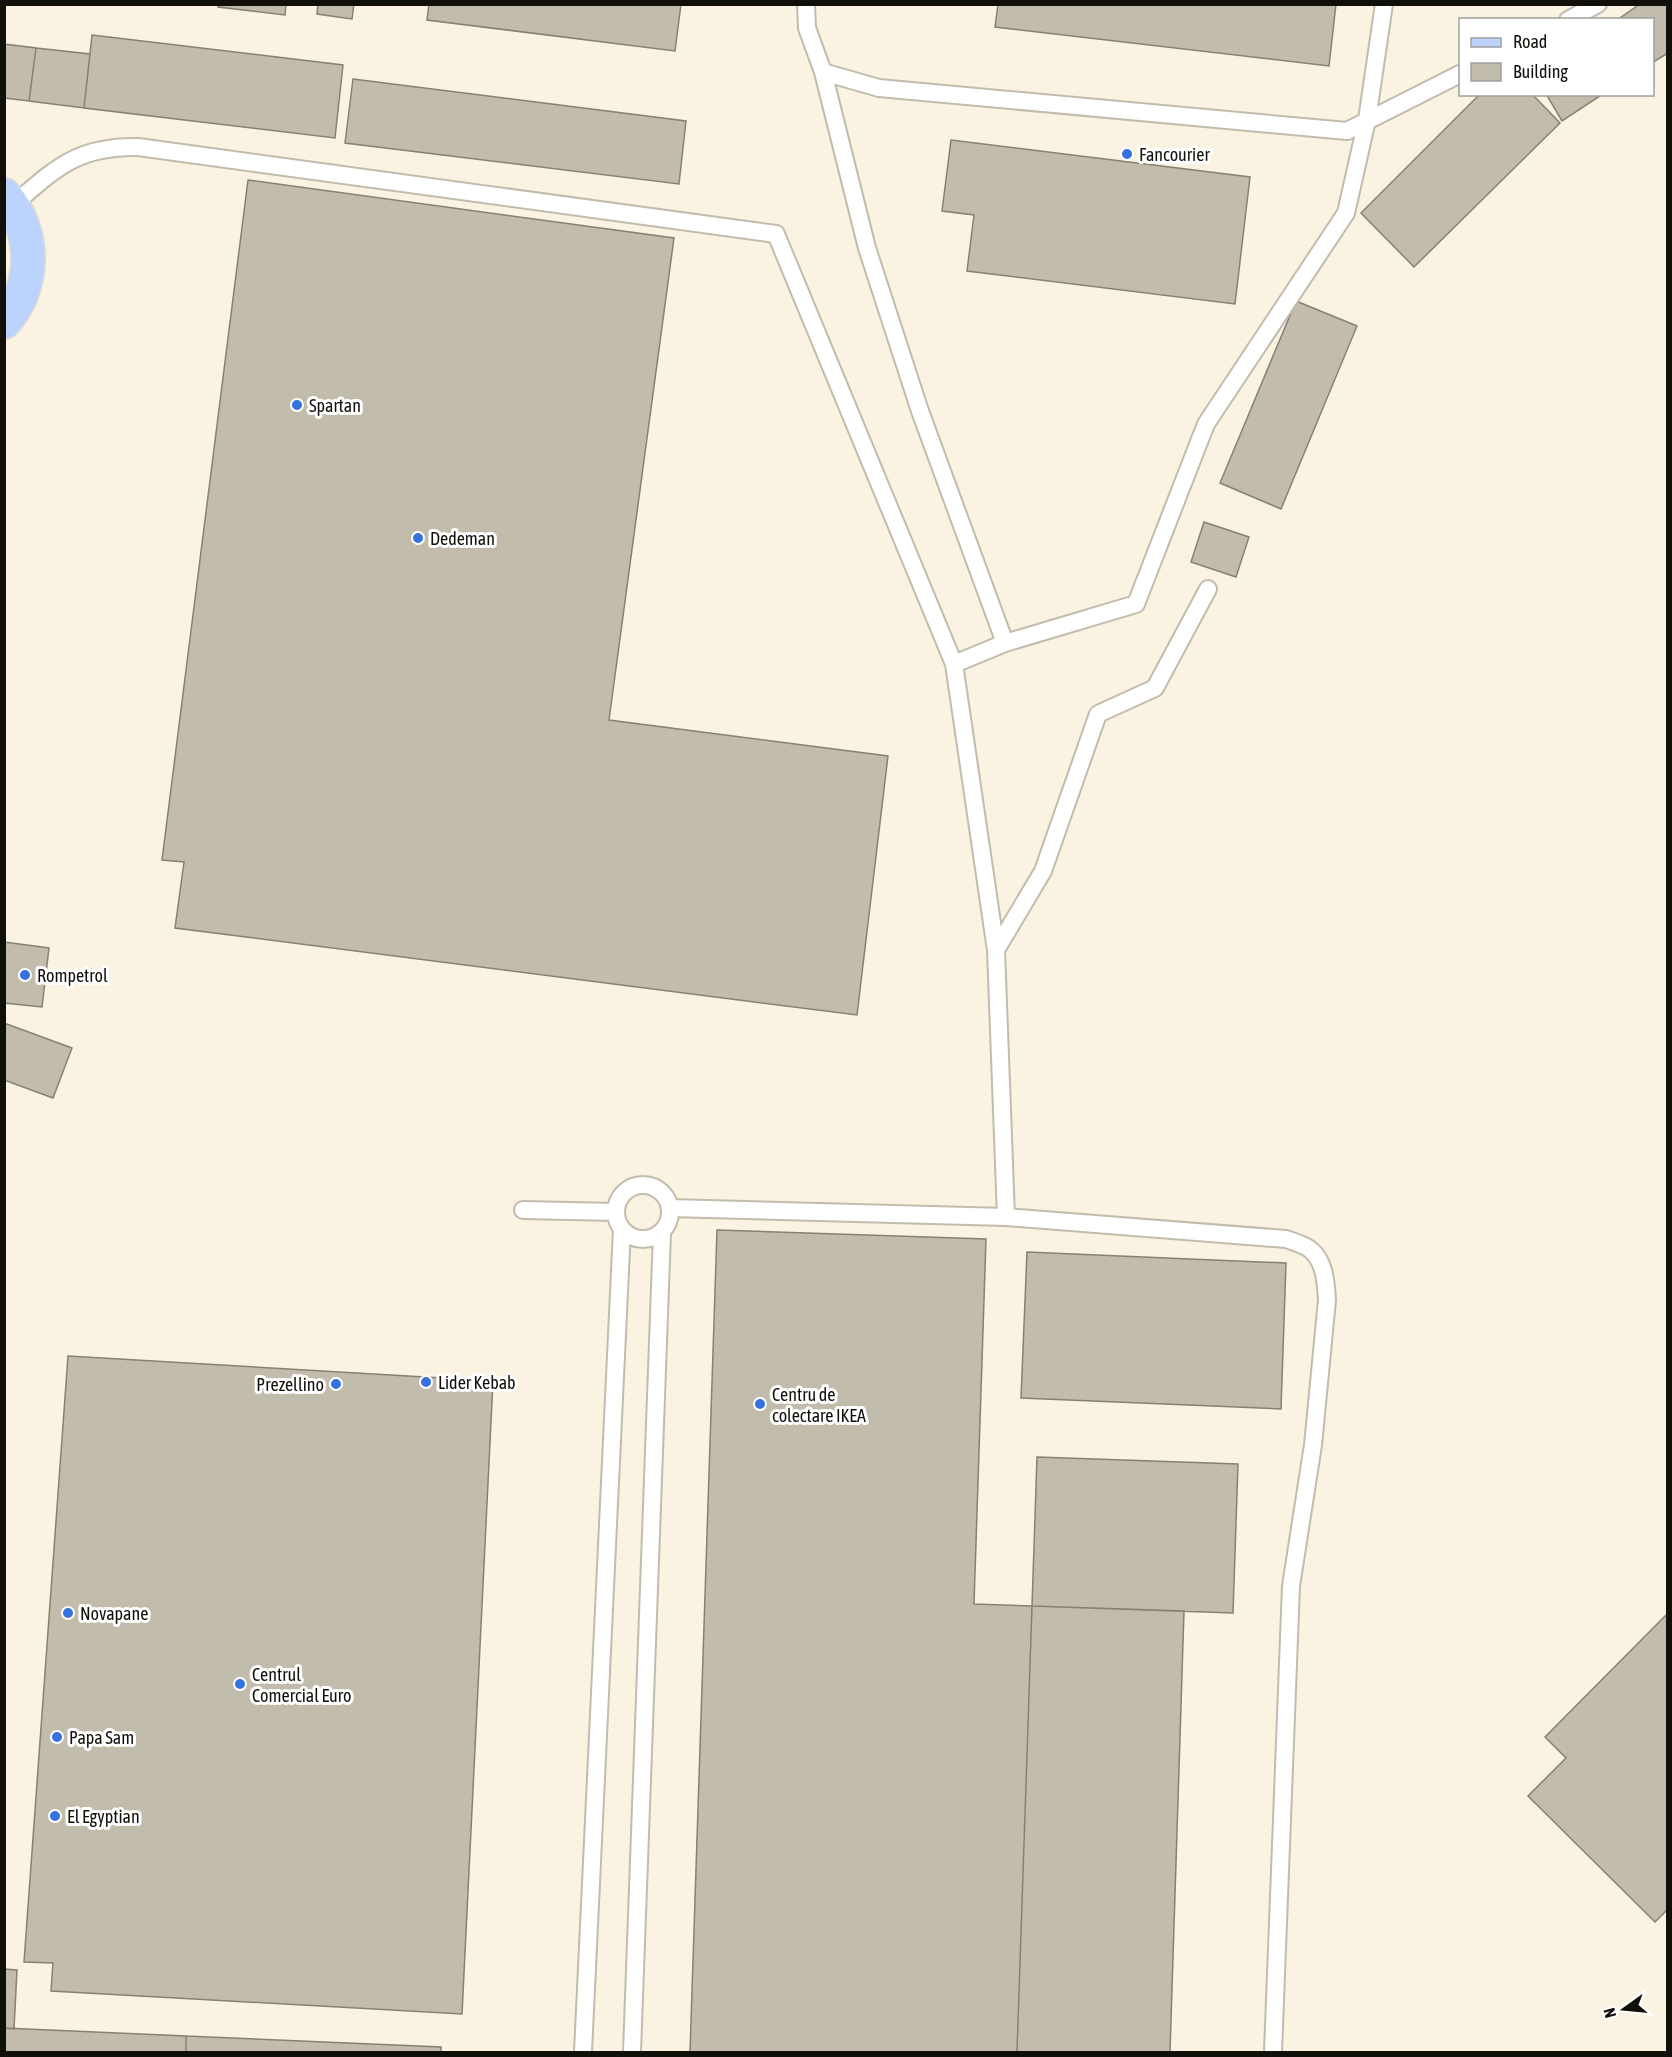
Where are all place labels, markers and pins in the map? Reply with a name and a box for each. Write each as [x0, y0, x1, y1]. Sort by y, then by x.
place label: Fancourier [1139, 144, 1210, 165]
marker: Fancourier [1120, 147, 1134, 161]
place label: Spartan [309, 395, 361, 416]
marker: Spartan [290, 398, 304, 412]
place label: Dedeman [430, 528, 495, 549]
marker: Dedeman [411, 531, 425, 545]
place label: Rompetrol [37, 965, 108, 986]
marker: Rompetrol [18, 968, 32, 982]
place label: Lider Kebab [438, 1372, 516, 1393]
place label: Prezellino [256, 1374, 324, 1395]
marker: Lider Kebab [419, 1375, 433, 1389]
marker: Prezellino [329, 1377, 343, 1391]
place label: Centru de colectare IKEA [772, 1384, 866, 1426]
marker: Centru de colectare IKEA [753, 1397, 767, 1411]
place label: Novapane [80, 1603, 148, 1624]
marker: Novapane [61, 1606, 75, 1620]
place label: Centrul Comercial Euro [252, 1664, 352, 1706]
marker: Centrul Comercial Euro [233, 1677, 247, 1691]
place label: Papa Sam [69, 1727, 134, 1748]
marker: Papa Sam [50, 1730, 64, 1744]
place label: El Egyptian [67, 1806, 140, 1827]
marker: El Egyptian [48, 1809, 62, 1823]

